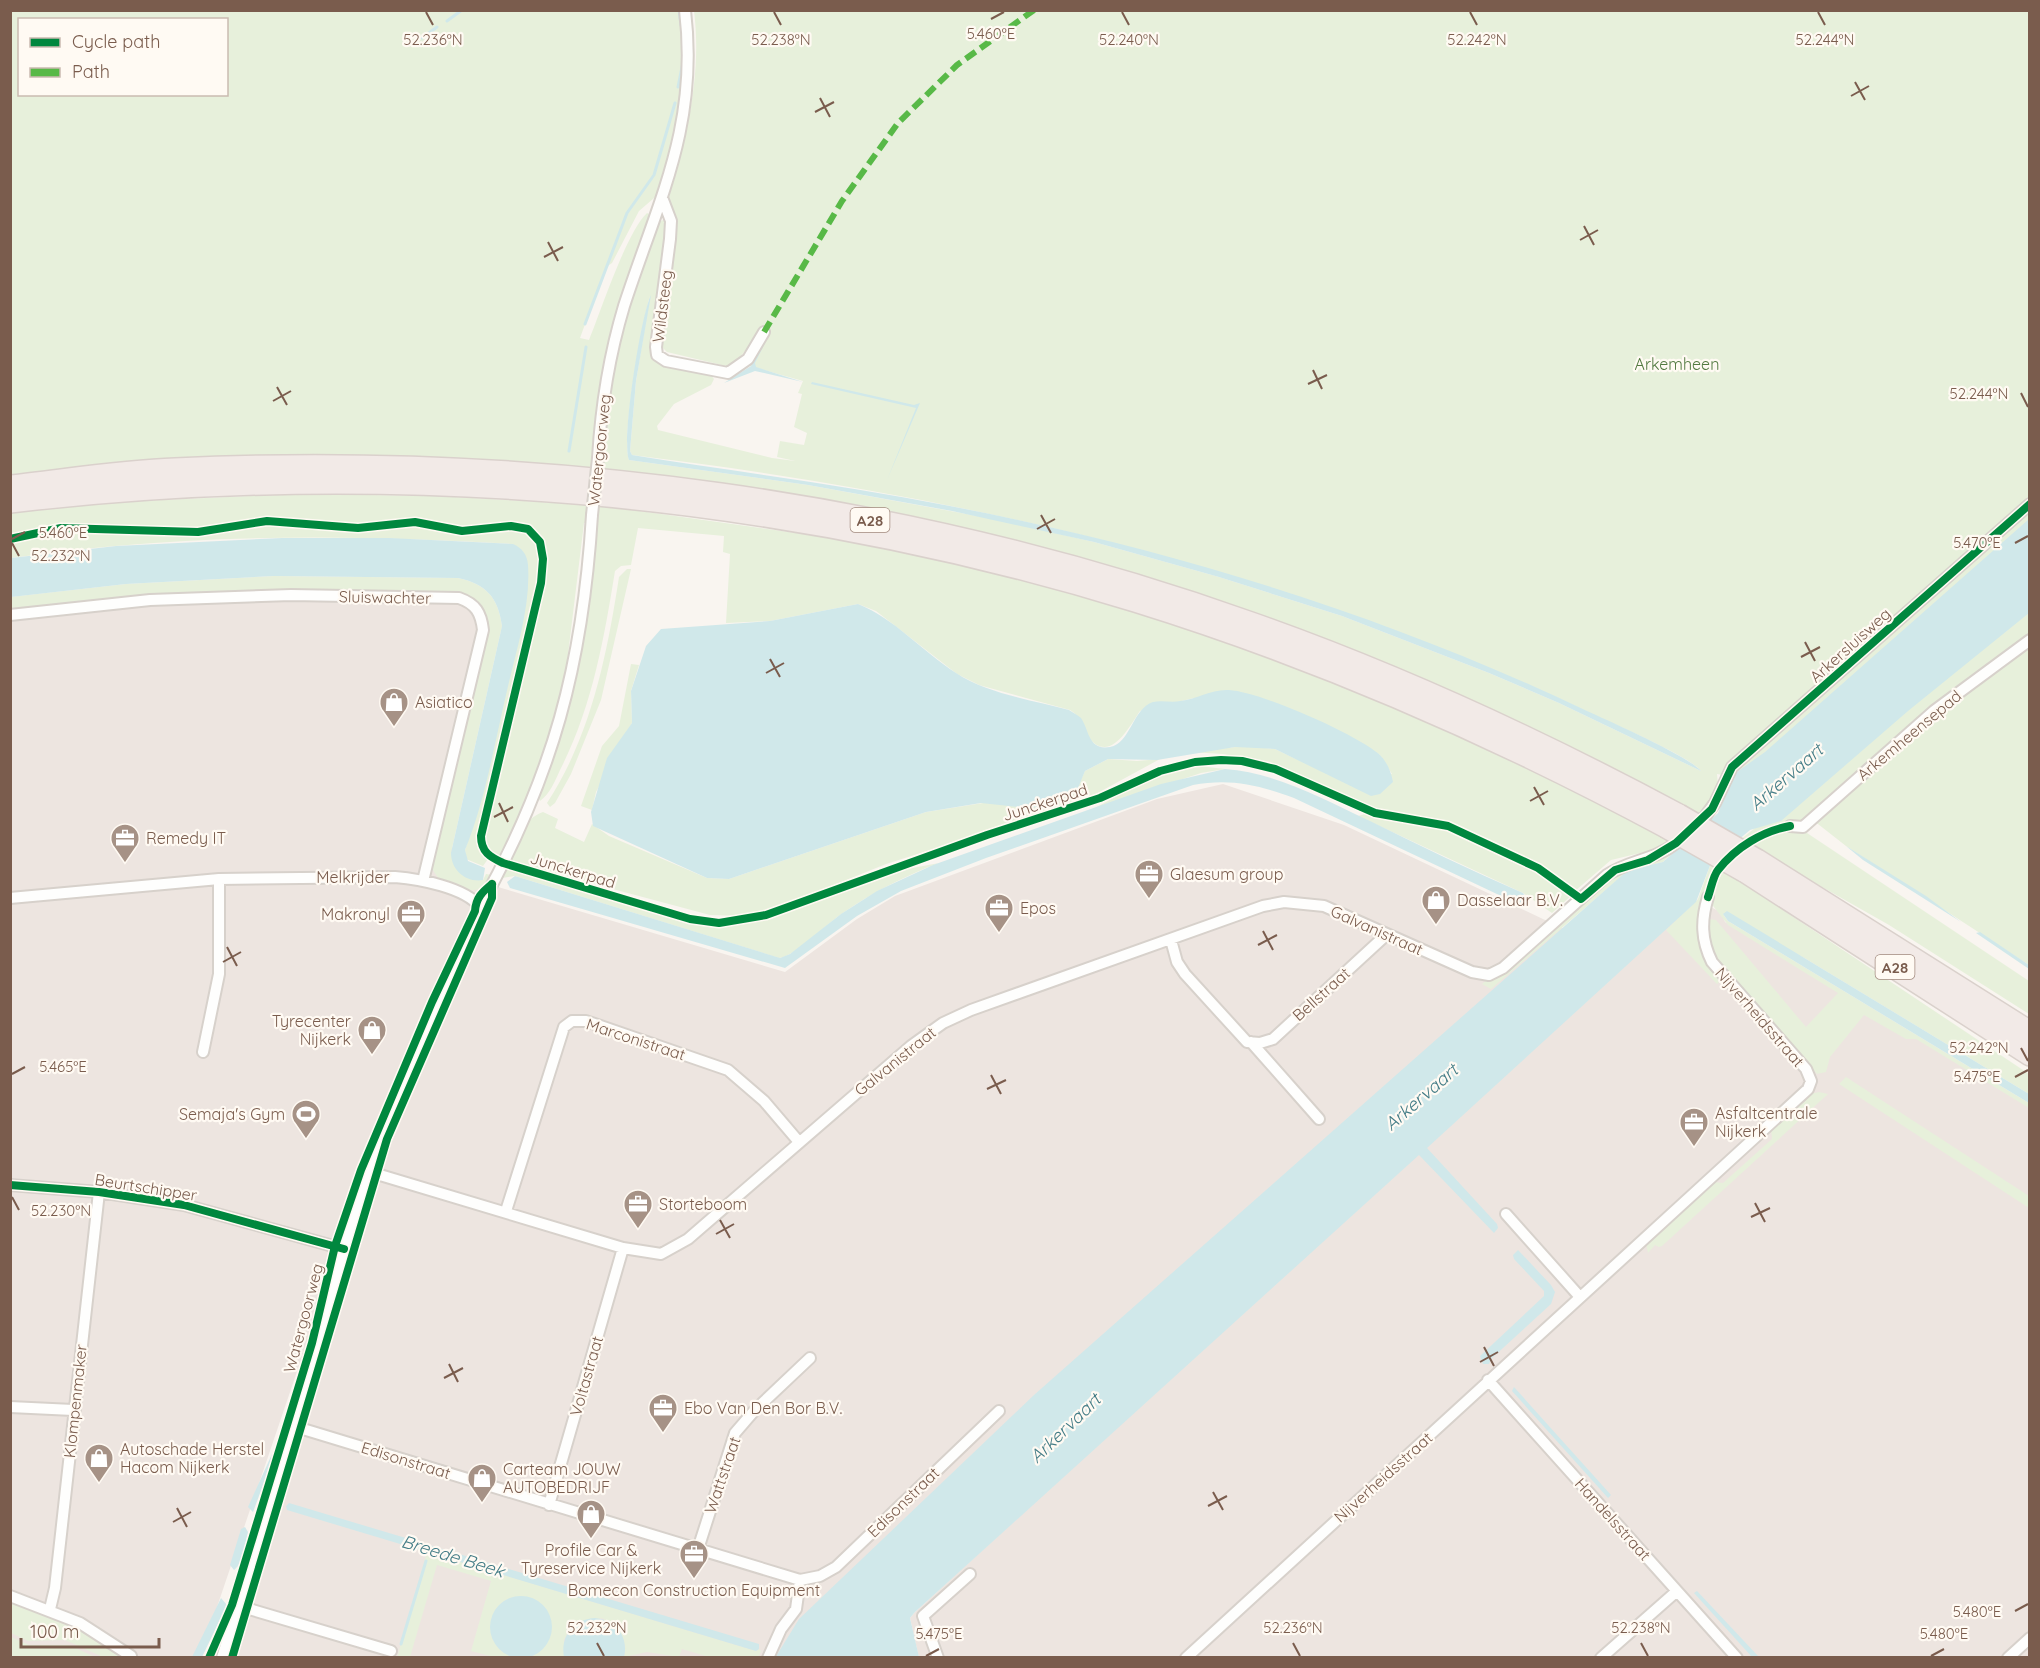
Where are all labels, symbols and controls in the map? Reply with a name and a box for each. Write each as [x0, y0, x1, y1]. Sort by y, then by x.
legend [18, 18, 228, 96]
text: 5.460°E [967, 24, 1015, 43]
text: Cycle path [72, 30, 160, 53]
text: 52.236°N [403, 30, 463, 49]
text: 52.238°N [751, 30, 811, 49]
text: 52.240°N [1099, 30, 1159, 49]
text: 52.242°N [1447, 30, 1507, 49]
text: 52.244°N [1796, 30, 1855, 49]
text: Path [72, 60, 110, 83]
street label: Wildsteeg [648, 269, 676, 343]
park label: Arkemheen [1635, 354, 1719, 374]
text: 52.244°N [1950, 384, 2009, 403]
street label: Watergoorweg [583, 393, 615, 507]
road number: A28 [850, 508, 890, 532]
text: 5.460°E [39, 523, 87, 542]
text: 5.470°E [1953, 533, 2001, 552]
text: 52.232°N [31, 546, 91, 565]
street label: Sluiswachter [339, 586, 431, 608]
street label: Arkersluisweg [1805, 603, 1895, 687]
street label: Arkemheensepad [1853, 685, 1965, 785]
shop icon: Asiatico [378, 686, 410, 728]
place label: Asiatico [415, 692, 473, 712]
water label: Arkervaart [1744, 737, 1829, 815]
street label: Junckerpad [1000, 779, 1090, 825]
office icon: Remedy IT [109, 822, 141, 864]
place label: Remedy IT [146, 828, 226, 848]
street label: Junckerpad [528, 848, 618, 892]
office icon: Glaesum group [1133, 858, 1165, 900]
place label: Glaesum group [1170, 864, 1283, 884]
street label: Melkrijder [316, 867, 390, 887]
shop icon: Dasselaar B.V. [1420, 884, 1452, 926]
place label: Dasselaar B.V. [1457, 890, 1563, 910]
office icon: Epos [983, 892, 1015, 934]
office icon: Makronyl [395, 898, 427, 940]
place label: Epos [1020, 898, 1056, 918]
street label: Galvanistraat [1328, 901, 1426, 959]
place label: Makronyl [321, 904, 390, 924]
road number: A28 [1876, 955, 1914, 979]
street label: Bellstraat [1288, 963, 1354, 1025]
street label: Nijverheidsstraat [1711, 963, 1809, 1071]
place label: Tyrecenter Nijkerk [272, 1011, 351, 1049]
shop icon: Tyrecenter Nijkerk [356, 1014, 388, 1056]
street label: Marconistraat [584, 1014, 688, 1064]
street label: Galvanistraat [850, 1022, 940, 1100]
text: 52.242°N [1949, 1038, 2009, 1057]
text: 5.465°E [39, 1057, 87, 1076]
water label: Arkervaart [1379, 1057, 1464, 1135]
text: 5.475°E [1954, 1067, 2000, 1086]
sports icon: Semaja's Gym [290, 1098, 322, 1140]
place label: Asfaltcentrale Nijkerk [1715, 1103, 1818, 1141]
place label: Semaja's Gym [179, 1104, 285, 1124]
office icon: Asfaltcentrale Nijkerk [1678, 1106, 1710, 1148]
street label: Beurtschipper [93, 1169, 199, 1205]
office icon: Storteboom [622, 1188, 654, 1230]
place label: Storteboom [659, 1194, 747, 1214]
text: 52.230°N [31, 1201, 91, 1220]
street label: Watergoorweg [279, 1261, 327, 1375]
street label: Voltastraat [565, 1334, 607, 1418]
street label: Klompenmaker [59, 1343, 91, 1459]
water label: Arkervaart [1025, 1387, 1107, 1468]
office icon: Ebo Van Den Bor B.V. [647, 1392, 679, 1434]
place label: Ebo Van Den Bor B.V. [684, 1398, 842, 1418]
street label: Nijverheidsstraat [1330, 1428, 1436, 1526]
street label: Wattstraat [700, 1434, 744, 1516]
street label: Edisonstraat [359, 1437, 453, 1483]
place label: Autoschade Herstel Hacom Nijkerk [120, 1439, 264, 1477]
shop icon: Autoschade Herstel Hacom Nijkerk [83, 1442, 115, 1484]
place label: Carteam JOUW AUTOBEDRIJF [503, 1459, 621, 1497]
shop icon: Carteam JOUW AUTOBEDRIJF [466, 1462, 498, 1504]
street label: Edisonstraat [863, 1463, 943, 1541]
street label: Handelsstraat [1571, 1474, 1655, 1564]
shop icon: Profile Car & Tyreservice Nijkerk [575, 1498, 607, 1540]
water label: Breede Beek [399, 1529, 508, 1583]
office icon: Bomecon Construction Equipment [678, 1538, 710, 1580]
place label: Profile Car & Tyreservice Nijkerk [521, 1540, 661, 1578]
place label: Bomecon Construction Equipment [568, 1580, 820, 1600]
text: 5.480°E [1953, 1602, 2001, 1621]
scale bar [21, 1611, 159, 1649]
text: 52.232°N [567, 1618, 627, 1637]
text: 52.236°N [1263, 1618, 1323, 1637]
text: 52.238°N [1611, 1618, 1671, 1637]
text: 100 m [30, 1620, 79, 1643]
text: 5.475°E [916, 1624, 962, 1643]
text: 5.480°E [1920, 1624, 1968, 1643]

